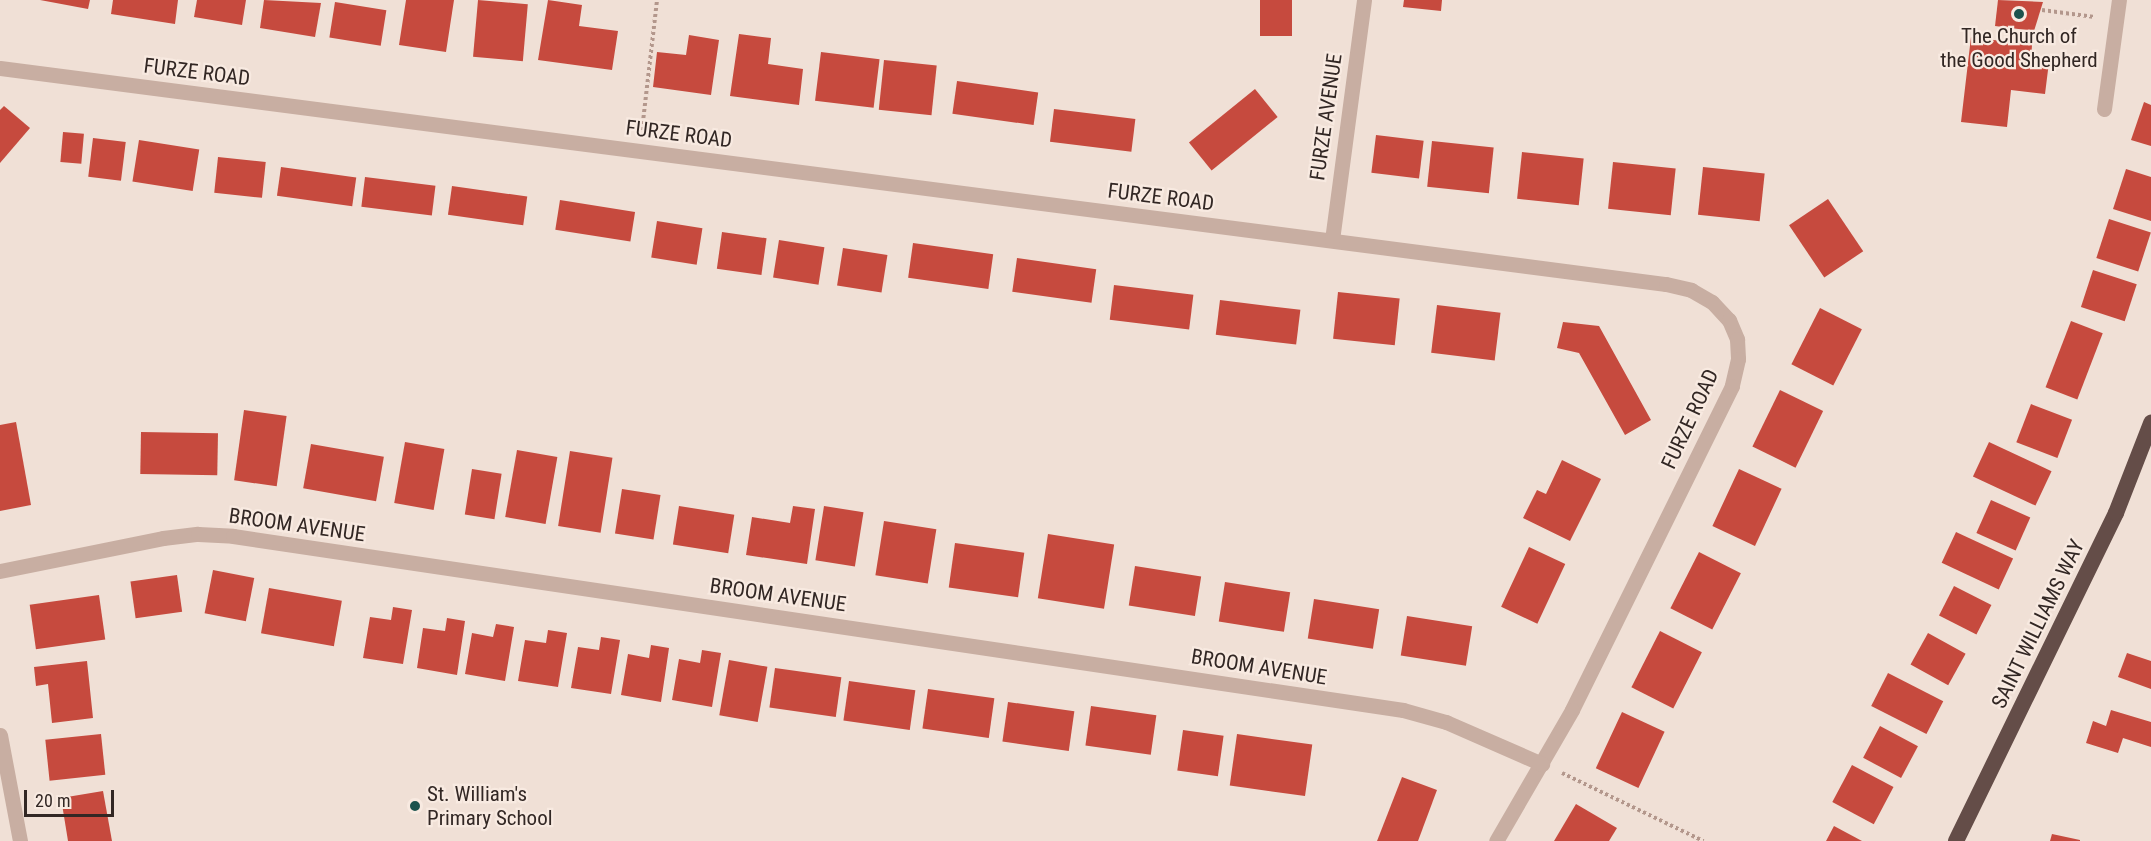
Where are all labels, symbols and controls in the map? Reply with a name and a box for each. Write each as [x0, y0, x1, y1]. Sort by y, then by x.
marker: The Church of the Good Shepherd [2012, 7, 2026, 21]
place label: The Church of the Good Shepherd [1940, 23, 2098, 73]
street label: FURZE AVENUE [1305, 52, 1347, 182]
street label: FURZE ROAD [142, 53, 252, 91]
street label: FURZE ROAD [624, 115, 734, 153]
street label: FURZE ROAD [1106, 178, 1216, 216]
street label: FURZE ROAD [1656, 365, 1724, 473]
street label: BROOM AVENUE [227, 503, 367, 547]
street label: SAINT WILLIAMS WAY [1986, 535, 2090, 713]
street label: BROOM AVENUE [708, 573, 848, 617]
street label: BROOM AVENUE [1189, 644, 1329, 690]
scale bar [27, 778, 117, 816]
place label: St. William's Primary School [427, 781, 553, 831]
text: 20 m [35, 790, 70, 811]
marker: St. William's Primary School [408, 799, 422, 813]

